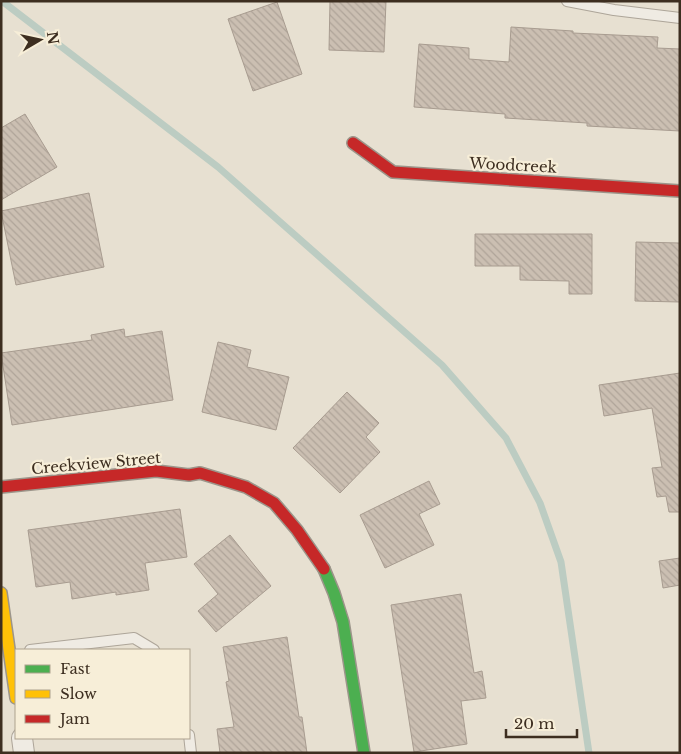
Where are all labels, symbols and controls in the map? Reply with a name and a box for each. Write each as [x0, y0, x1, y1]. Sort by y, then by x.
north arrow [15, 15, 65, 65]
text: N [43, 30, 63, 46]
street label: Woodcreek [468, 153, 558, 177]
street label: Creekview Street [30, 448, 162, 478]
legend [15, 649, 190, 739]
text: Fast [60, 659, 91, 678]
text: Slow [60, 684, 97, 703]
scale bar [506, 706, 577, 738]
text: Jam [58, 709, 90, 728]
text: 20 m [514, 714, 554, 733]

